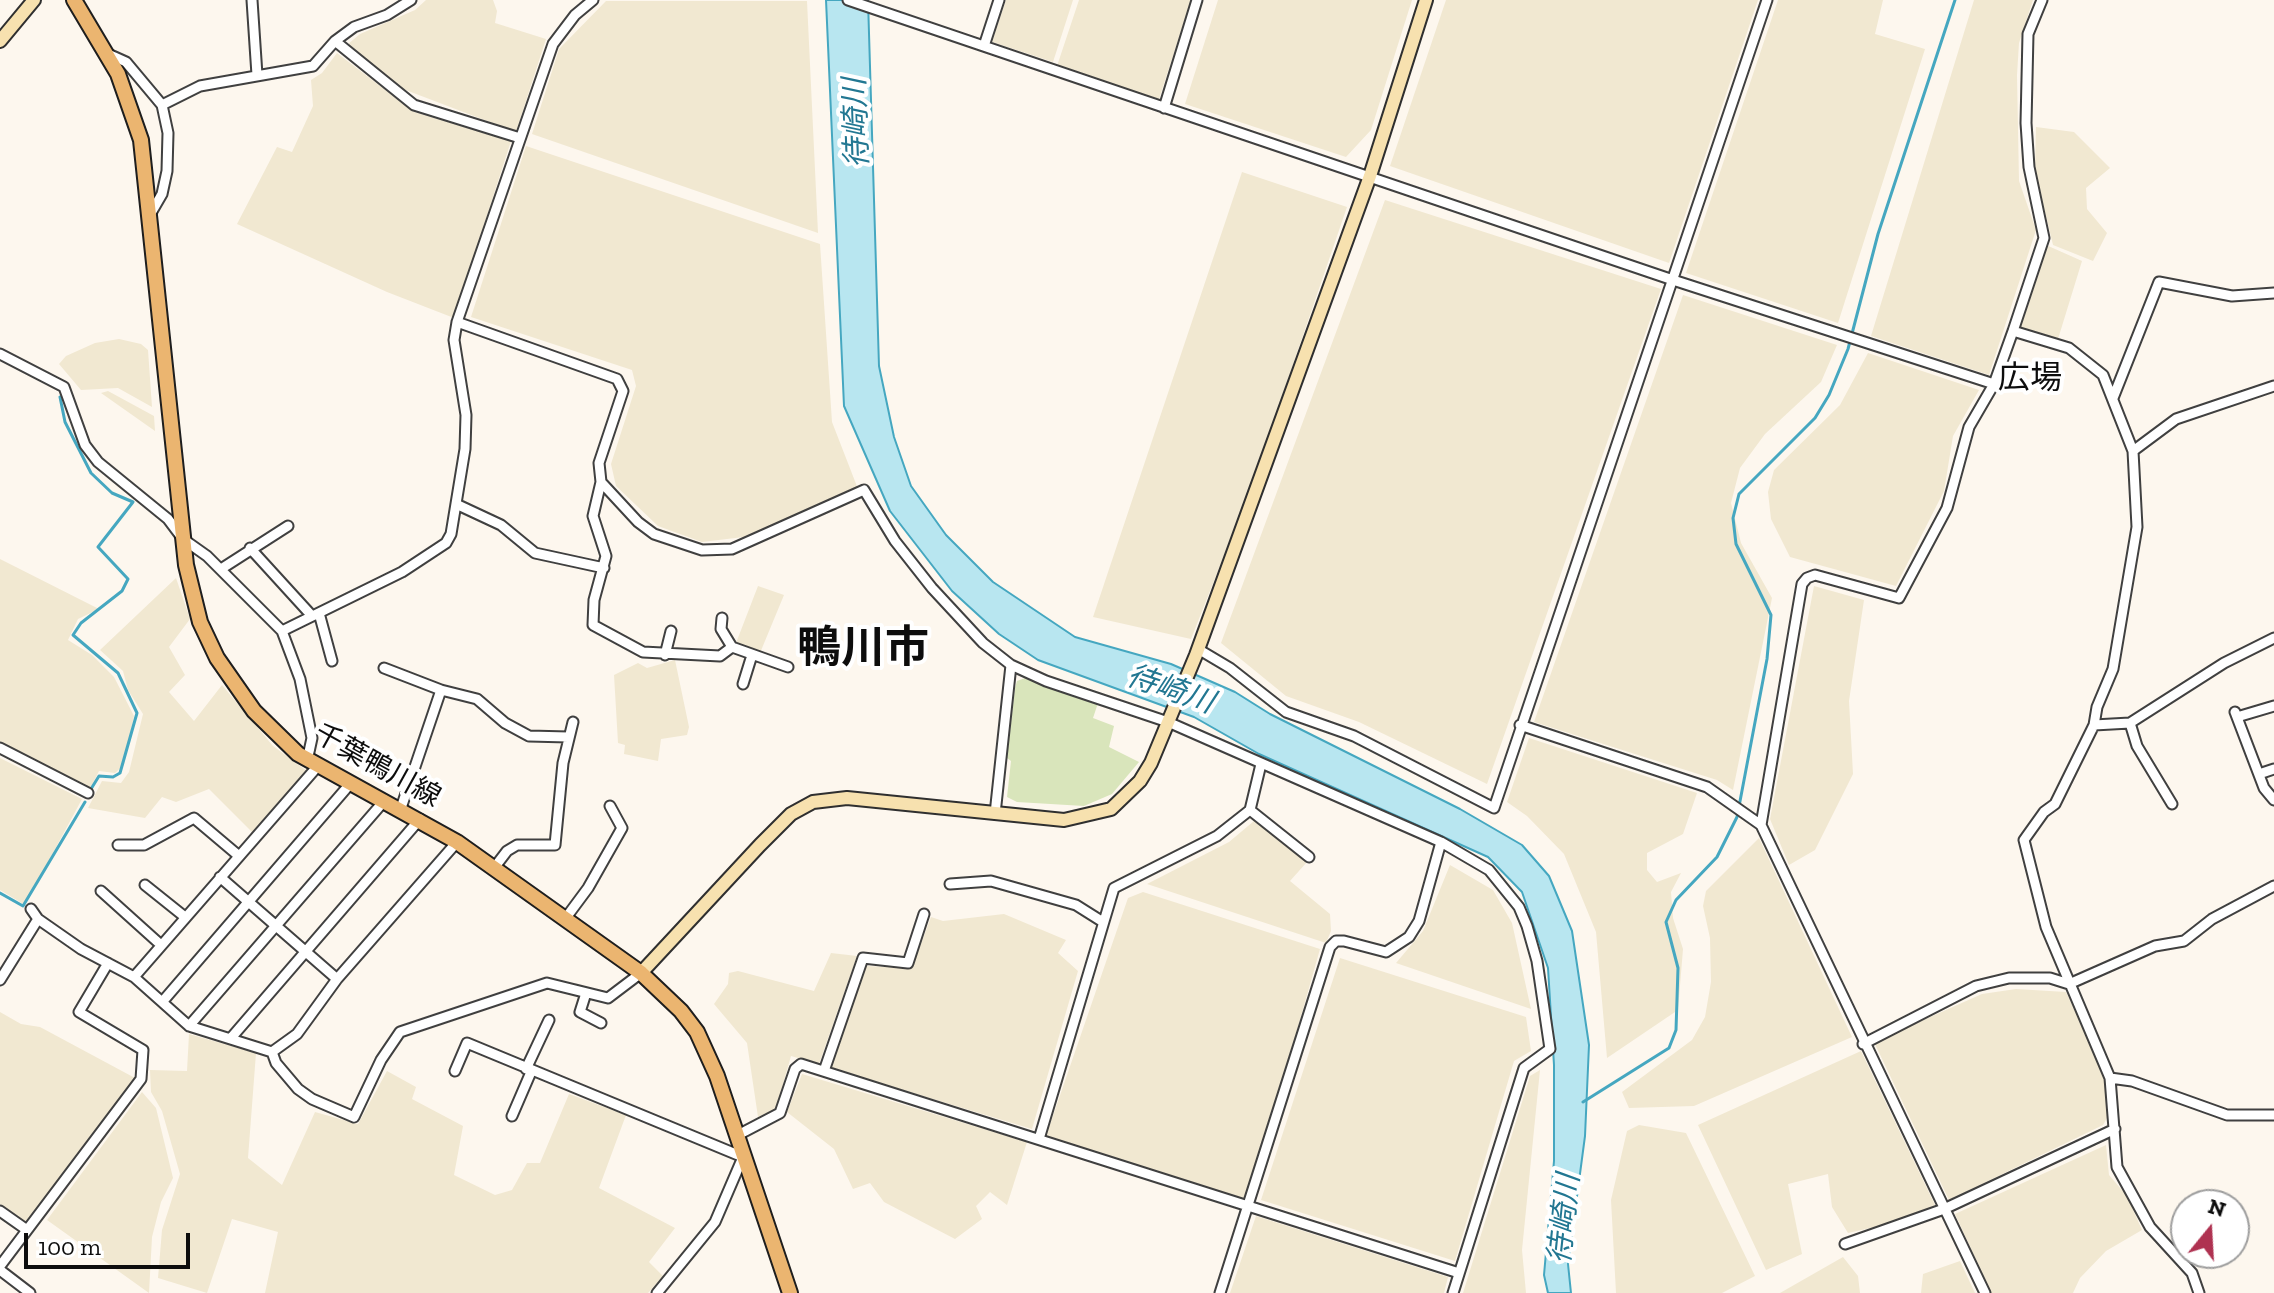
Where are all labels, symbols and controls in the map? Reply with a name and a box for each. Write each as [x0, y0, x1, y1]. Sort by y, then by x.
water label: 待崎川 [837, 77, 877, 169]
district label: 広場 [1998, 360, 2062, 398]
district label: 鴨川市 [797, 623, 929, 675]
water label: 待崎川 [1122, 658, 1218, 722]
street label: 千葉鴨川線 [308, 717, 446, 815]
water label: 待崎川 [1542, 1172, 1588, 1266]
north arrow [2170, 1189, 2250, 1269]
text: N [2205, 1192, 2229, 1223]
scale bar [28, 1217, 194, 1267]
text: 100 m [38, 1232, 101, 1261]

